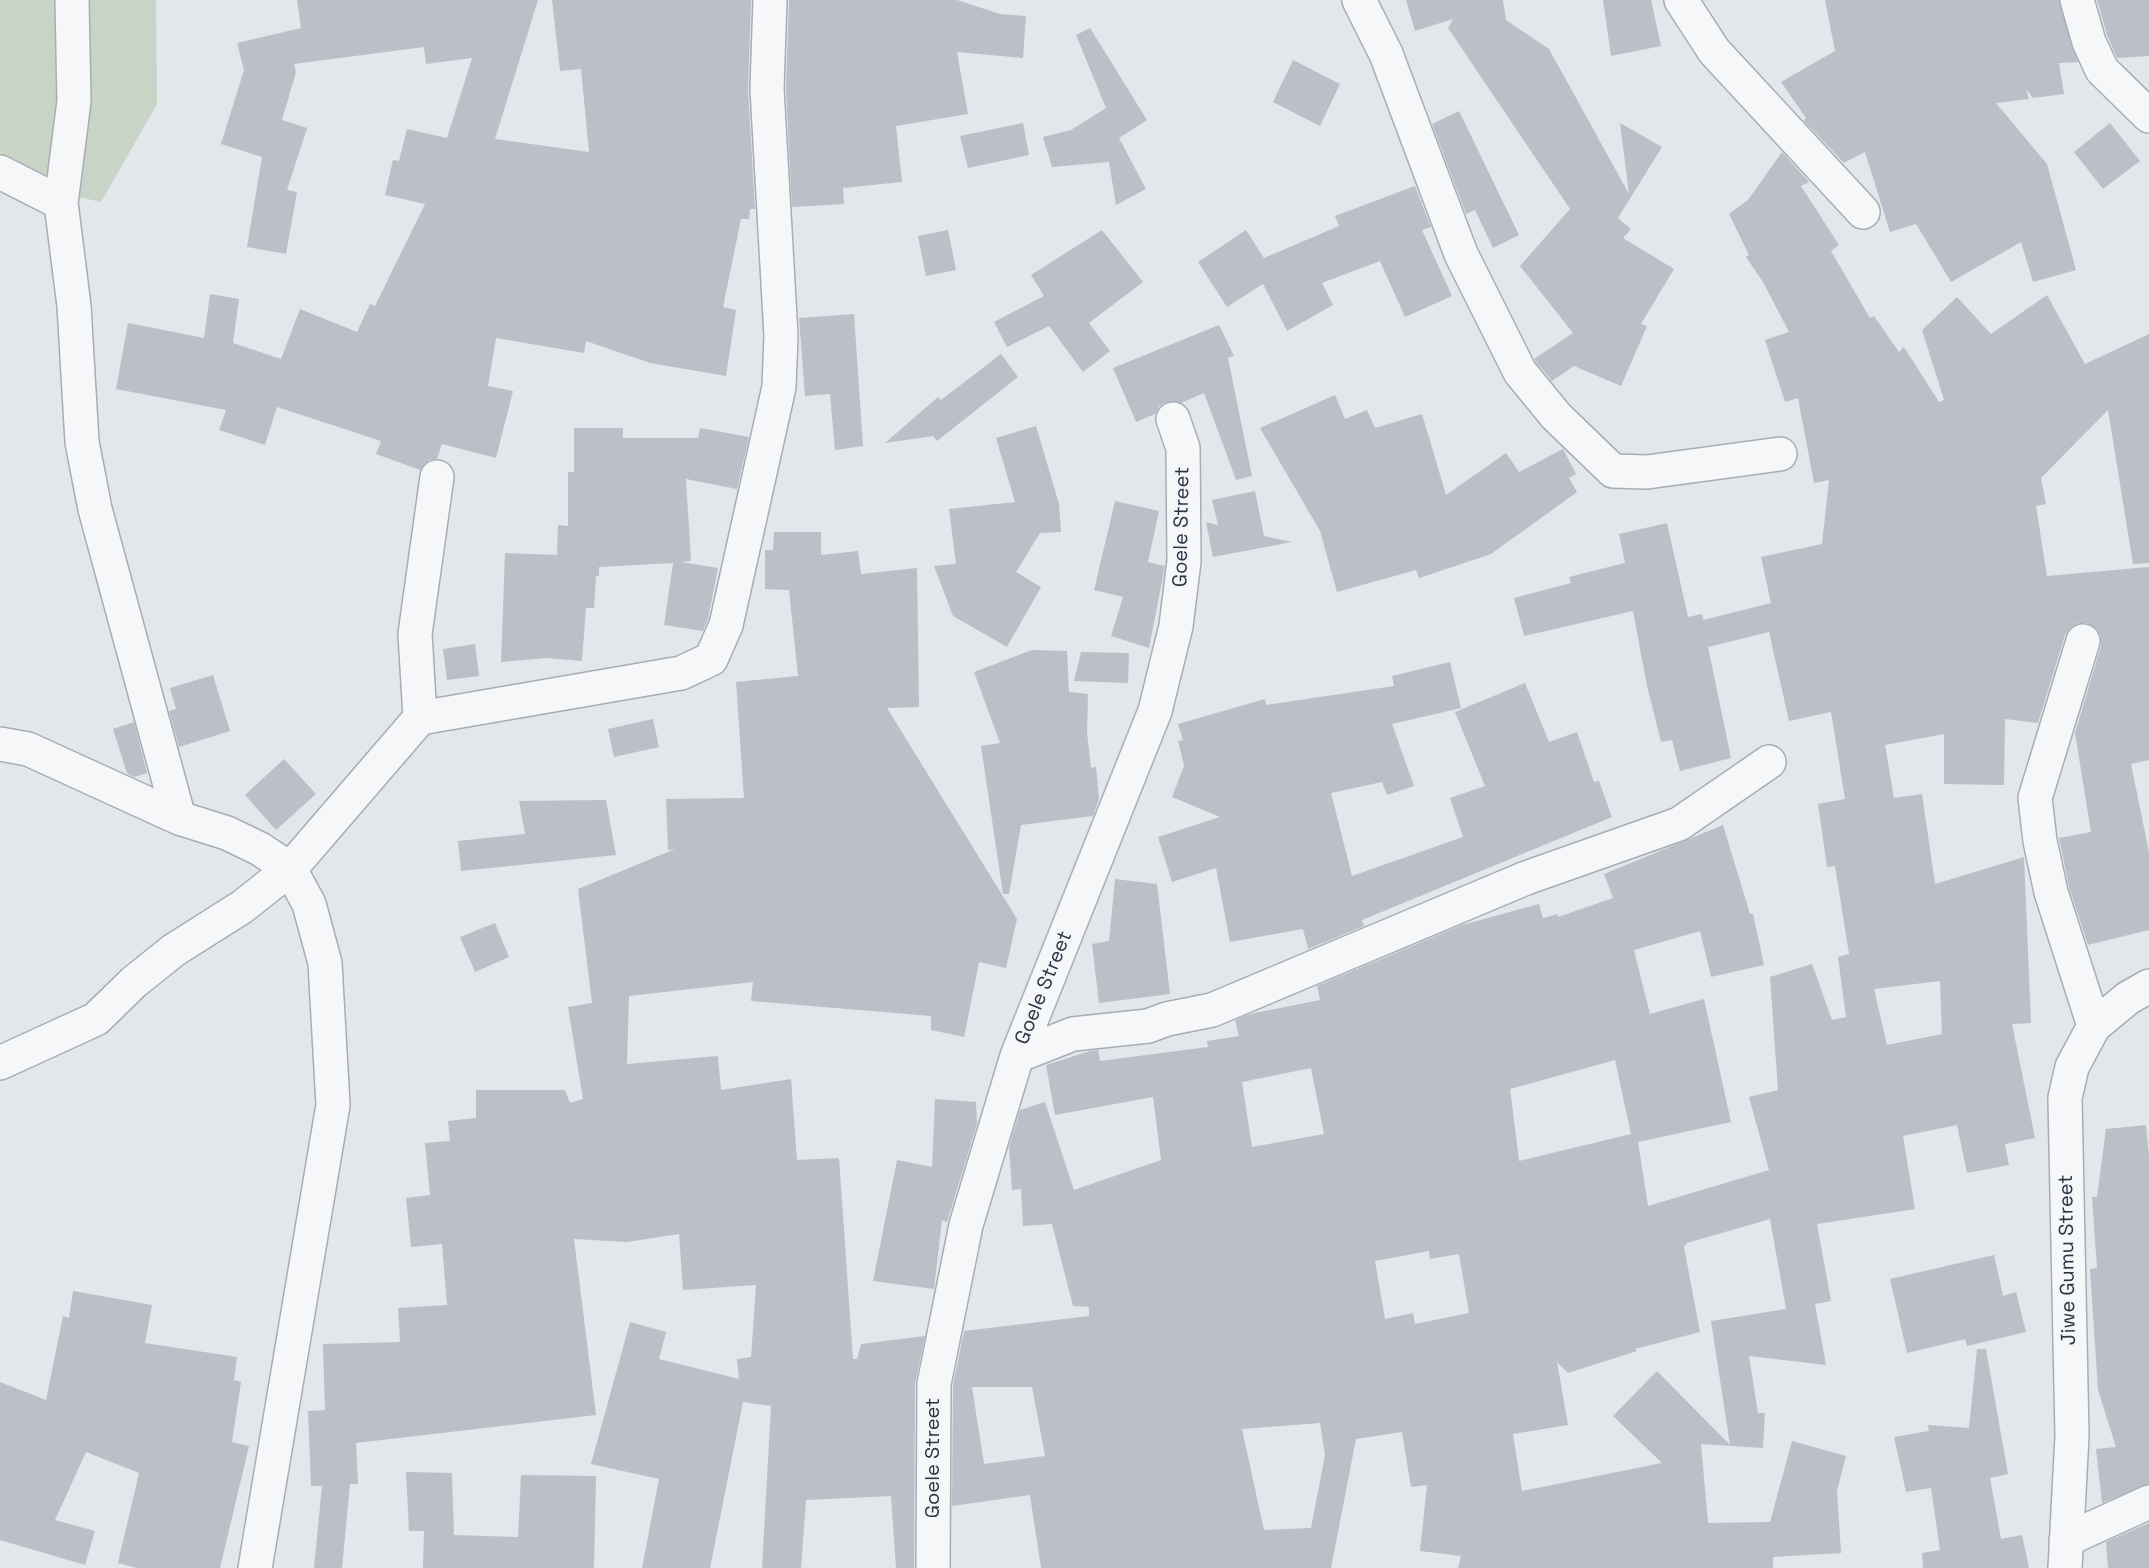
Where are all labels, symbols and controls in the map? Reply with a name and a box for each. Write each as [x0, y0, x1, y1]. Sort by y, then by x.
street label: Goele Street [1169, 467, 1195, 587]
street label: Goele Street [1010, 928, 1078, 1048]
street label: Jiwe Gumu Street [2055, 1175, 2081, 1345]
street label: Goele Street [922, 1398, 946, 1518]

